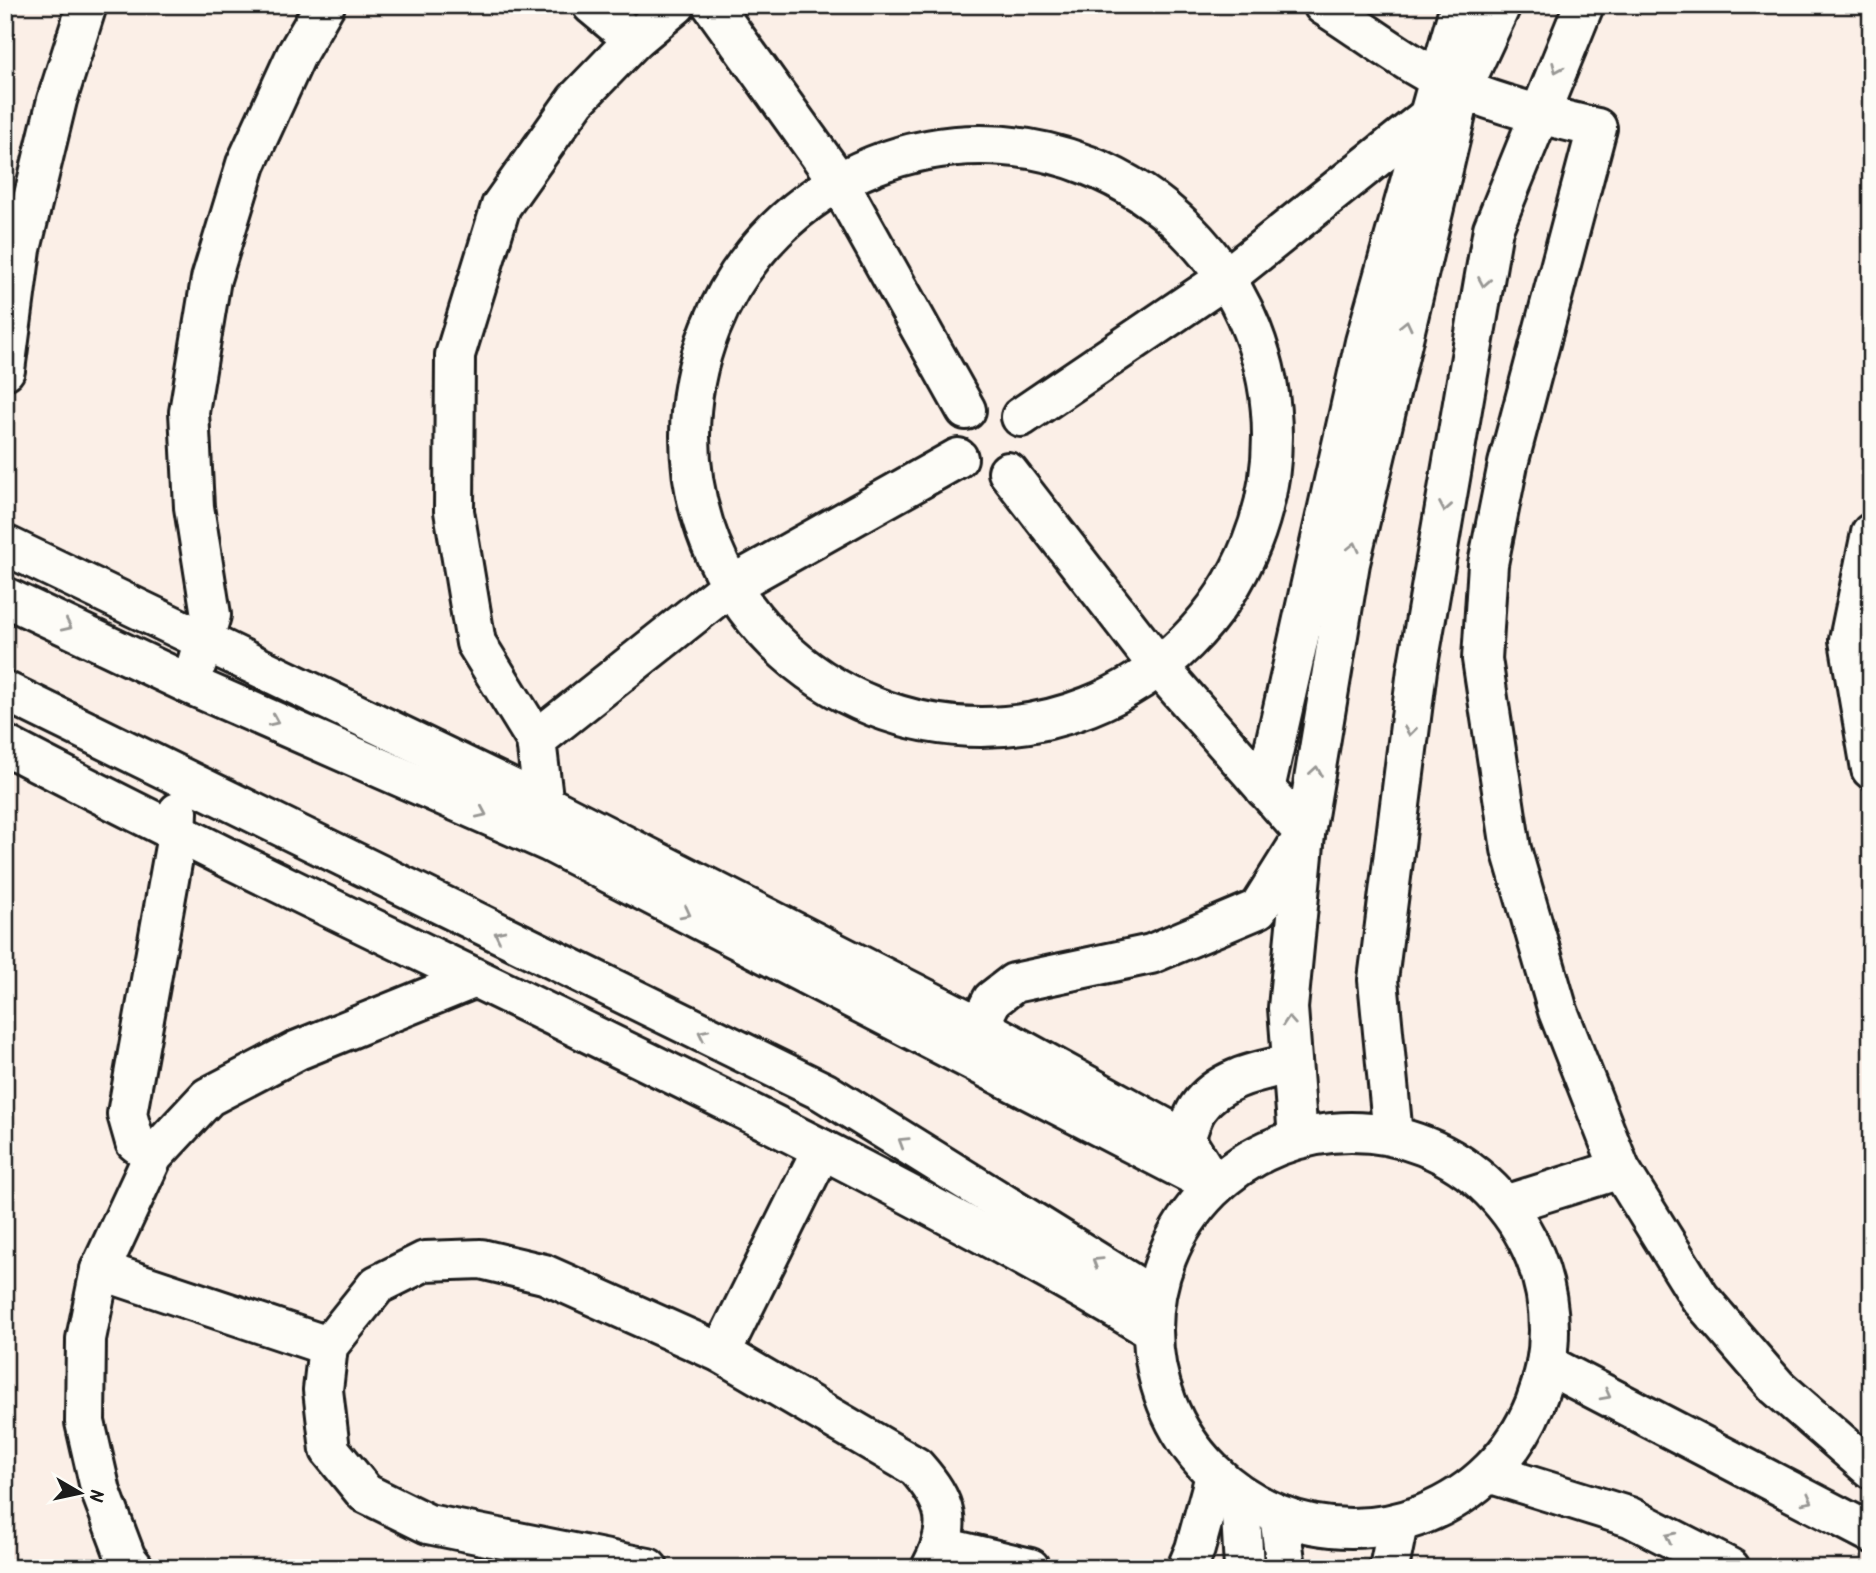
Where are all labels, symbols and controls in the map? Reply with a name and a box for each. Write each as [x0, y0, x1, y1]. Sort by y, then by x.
one-way arrow [1552, 61, 1566, 73]
one-way arrow [1477, 277, 1492, 288]
one-way arrow [1398, 320, 1412, 332]
one-way arrow [1438, 501, 1453, 513]
one-way arrow [1346, 541, 1360, 553]
one-way arrow [60, 618, 72, 632]
one-way arrow [266, 713, 279, 727]
one-way arrow [1402, 725, 1417, 737]
one-way arrow [1308, 765, 1323, 777]
one-way arrow [475, 805, 487, 819]
one-way arrow [679, 905, 691, 919]
one-way arrow [494, 929, 506, 943]
one-way arrow [1282, 1016, 1297, 1027]
one-way arrow [698, 1028, 710, 1042]
one-way arrow [898, 1137, 911, 1150]
one-way arrow [1091, 1257, 1104, 1270]
one-way arrow [1599, 1387, 1611, 1400]
north arrow [46, 1458, 116, 1528]
text: N [79, 1487, 111, 1504]
one-way arrow [1801, 1492, 1813, 1506]
one-way arrow [1664, 1531, 1677, 1545]

